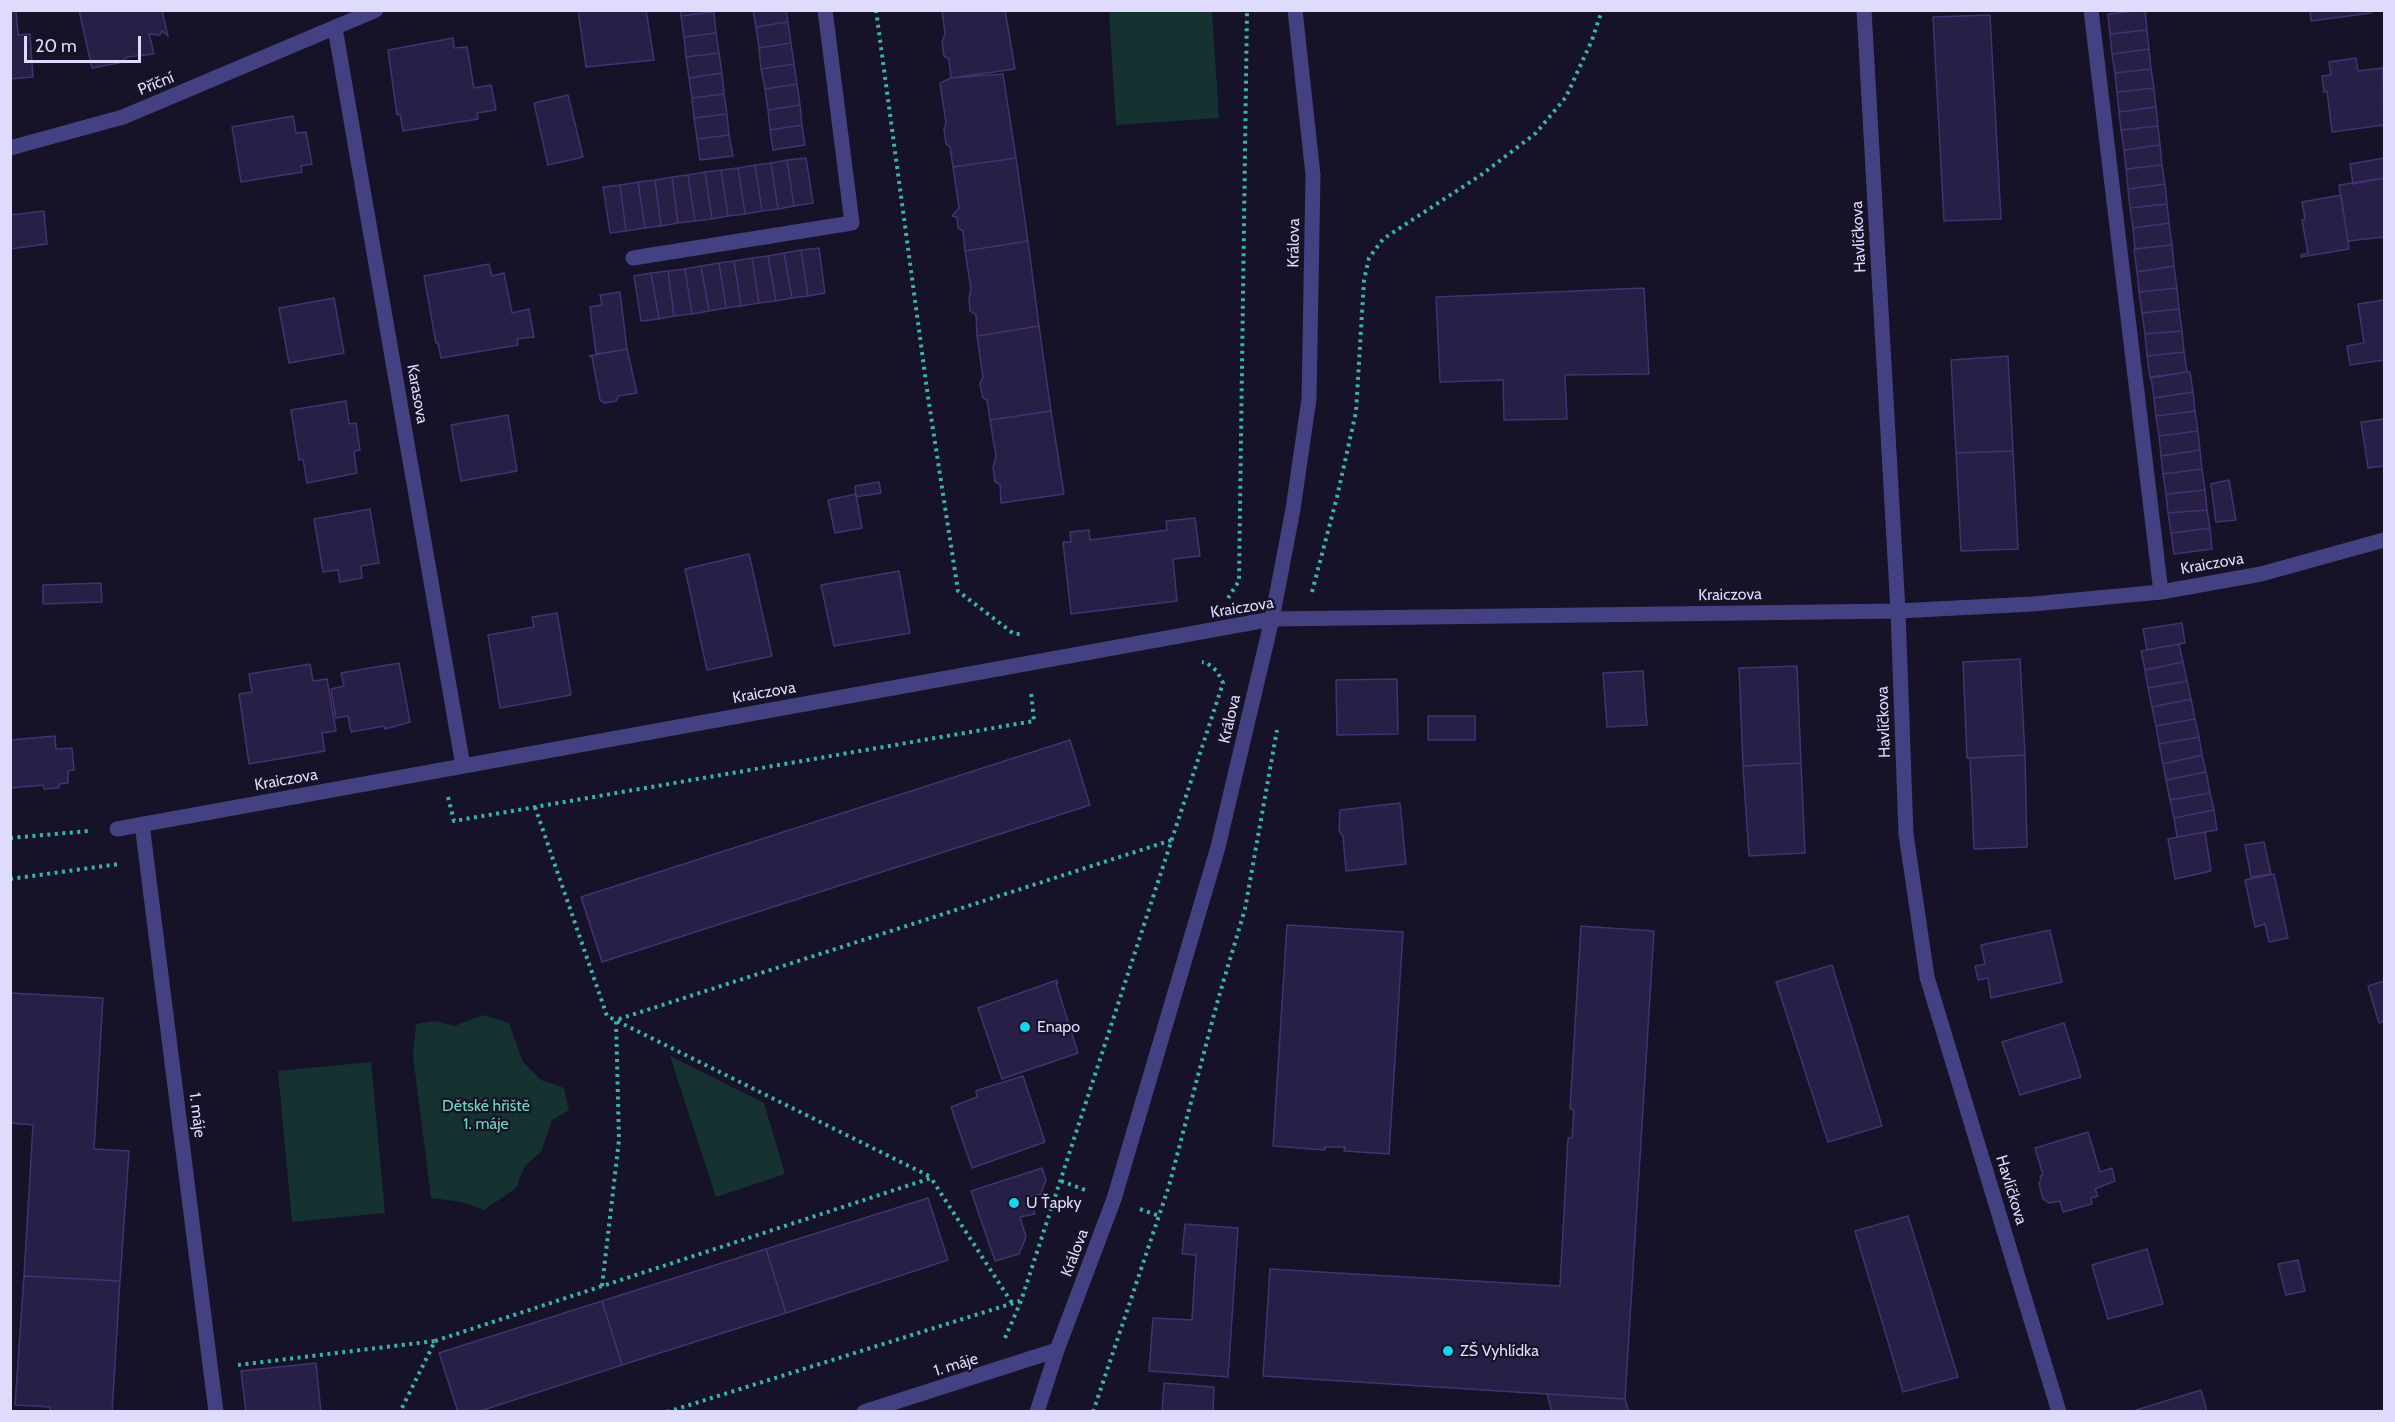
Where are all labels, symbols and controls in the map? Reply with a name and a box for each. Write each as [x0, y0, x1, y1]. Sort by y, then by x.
scale bar [27, 24, 144, 62]
text: 20 m [35, 35, 77, 57]
street label: Příční [135, 68, 177, 100]
street label: Havlíčkova [1848, 201, 1870, 273]
street label: Králova [1284, 218, 1304, 268]
street label: Karasova [402, 363, 432, 425]
street label: Kraiczova [2179, 549, 2245, 579]
street label: Kraiczova [1698, 585, 1762, 605]
street label: Kraiczova [1209, 594, 1275, 622]
street label: Kraiczova [731, 678, 797, 708]
street label: Havlíčkova [1873, 686, 1895, 758]
street label: Králova [1215, 693, 1245, 745]
street label: Kraiczova [253, 765, 319, 795]
place label: Enapo [1037, 1017, 1080, 1037]
marker: Enapo [1018, 1020, 1032, 1034]
street label: 1. máje [185, 1091, 209, 1139]
park label: Dětské hřiště 1. máje [442, 1096, 530, 1134]
street label: Havlíčkova [1991, 1153, 2031, 1227]
place label: U Ťapky [1026, 1193, 1082, 1213]
marker: U Ťapky [1007, 1196, 1021, 1210]
street label: Králova [1057, 1226, 1093, 1280]
place label: ZŠ Vyhlídka [1460, 1341, 1539, 1361]
marker: ZŠ Vyhlídka [1441, 1344, 1455, 1358]
street label: 1. máje [931, 1349, 981, 1381]

